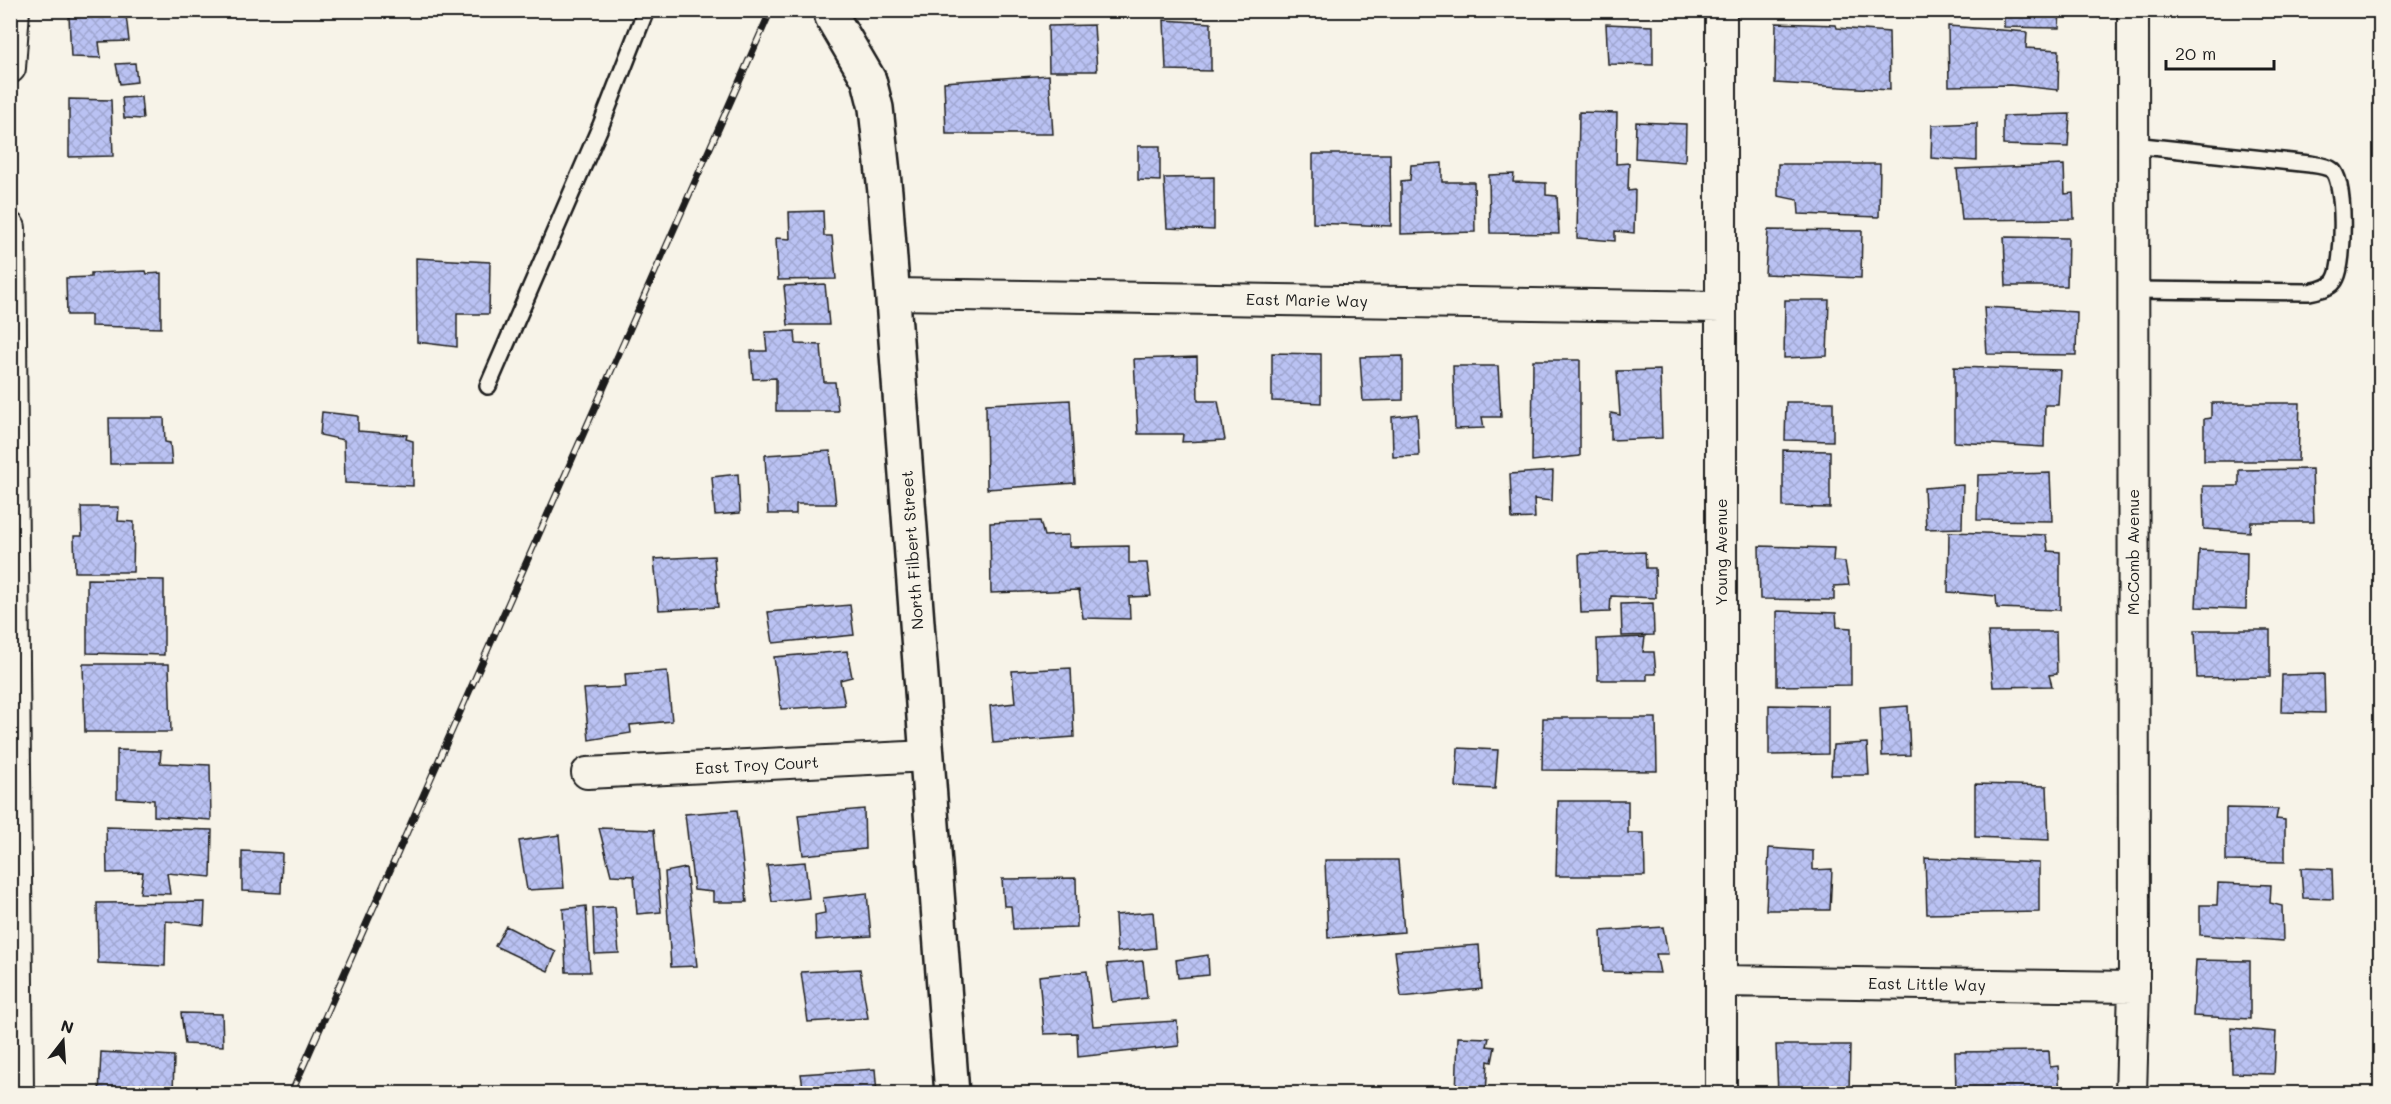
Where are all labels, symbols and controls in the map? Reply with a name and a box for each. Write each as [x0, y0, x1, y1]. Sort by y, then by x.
scale bar [2166, 33, 2274, 71]
text: 20 m [2175, 41, 2216, 65]
street label: East Marie Way [1246, 288, 1368, 311]
street label: North Filbert Street [895, 470, 928, 630]
street label: McComb Avenue [2122, 489, 2143, 615]
street label: Young Avenue [1710, 498, 1731, 606]
street label: East Troy Court [695, 751, 819, 778]
street label: East Little Way [1868, 972, 1986, 995]
north arrow [33, 1011, 93, 1071]
text: N [59, 1014, 76, 1038]

